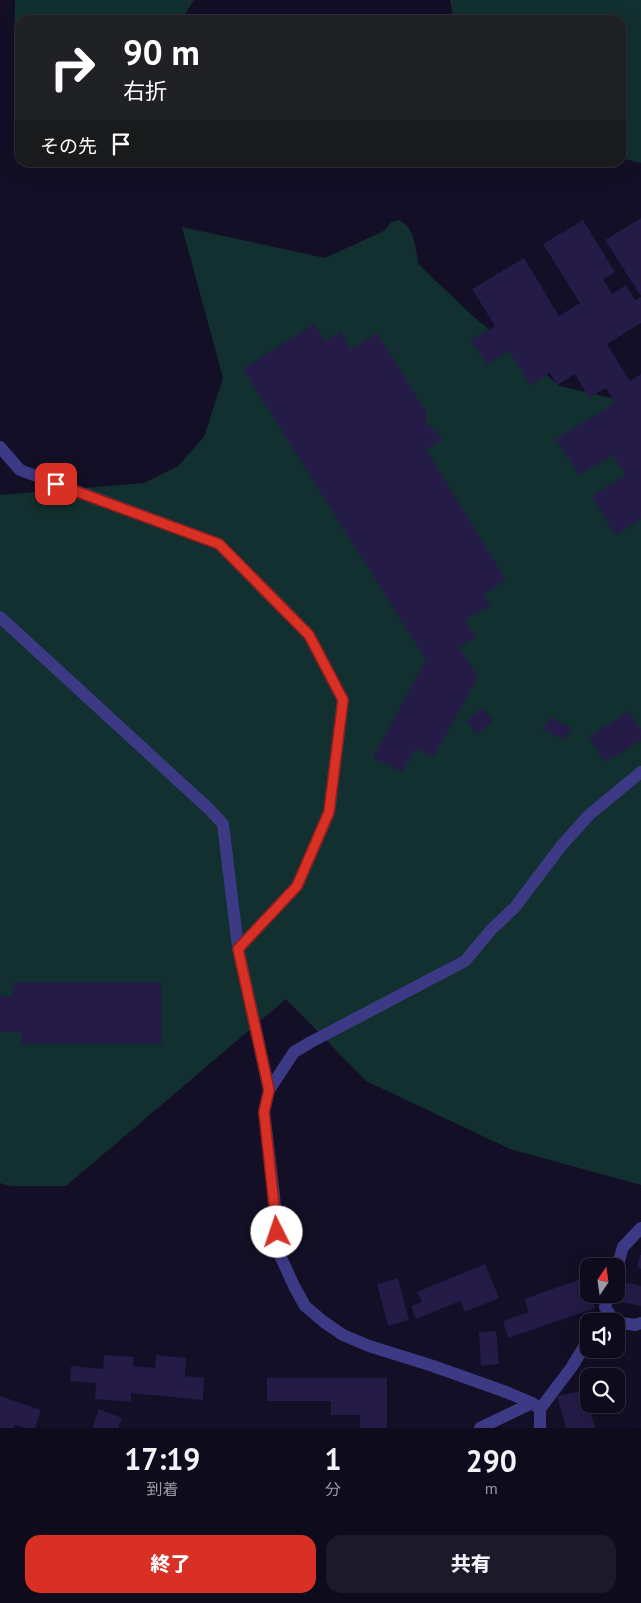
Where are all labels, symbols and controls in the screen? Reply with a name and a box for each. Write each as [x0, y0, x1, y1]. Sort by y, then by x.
text: 90 m [123, 29, 200, 75]
icon: right [40, 35, 105, 100]
text: 右折 [123, 77, 167, 105]
icon: arrive [107, 130, 135, 158]
text: その先 [40, 134, 97, 158]
pin [35, 463, 77, 505]
icon: arrive [42, 470, 70, 498]
position arrow [250, 1205, 302, 1257]
north arrow [580, 1258, 625, 1302]
map controls [580, 1258, 625, 1413]
button: sound [580, 1313, 625, 1358]
button: search [580, 1368, 625, 1413]
text: 17:19 [124, 1439, 200, 1478]
text: 1 [325, 1439, 342, 1478]
text: 290 [466, 1441, 517, 1480]
text: m [485, 1478, 498, 1498]
text: 到着 [146, 1479, 178, 1499]
text: 分 [325, 1479, 341, 1499]
button: 終了 [25, 1535, 316, 1593]
button: 共有 [326, 1535, 616, 1593]

